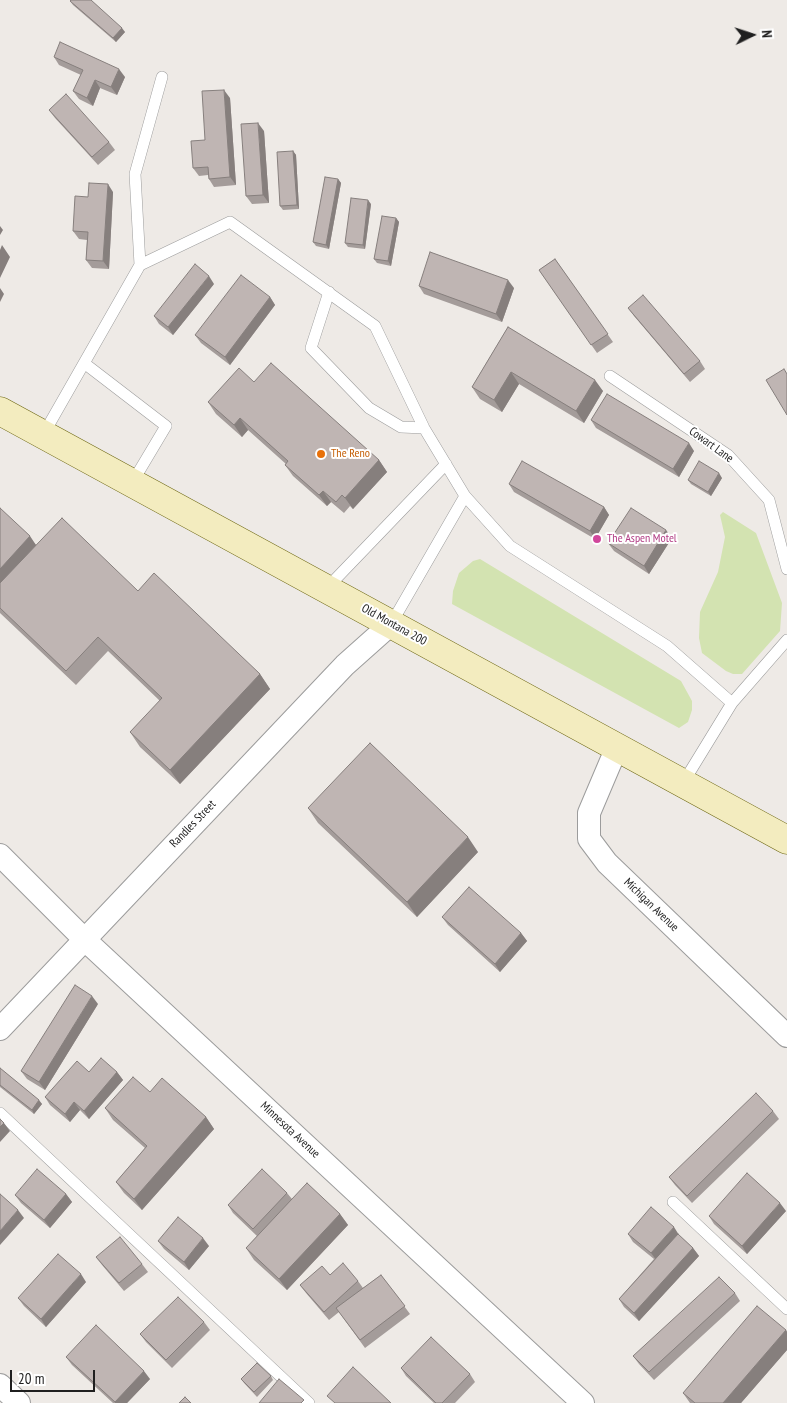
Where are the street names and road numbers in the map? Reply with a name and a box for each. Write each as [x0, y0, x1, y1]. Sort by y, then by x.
street label: Cowart Lane [686, 424, 736, 466]
street label: Old Montana 200 [359, 601, 429, 649]
street label: Randles Street [167, 797, 219, 851]
street label: Michigan Avenue [621, 875, 681, 935]
street label: Minnesota Avenue [257, 1099, 323, 1161]

